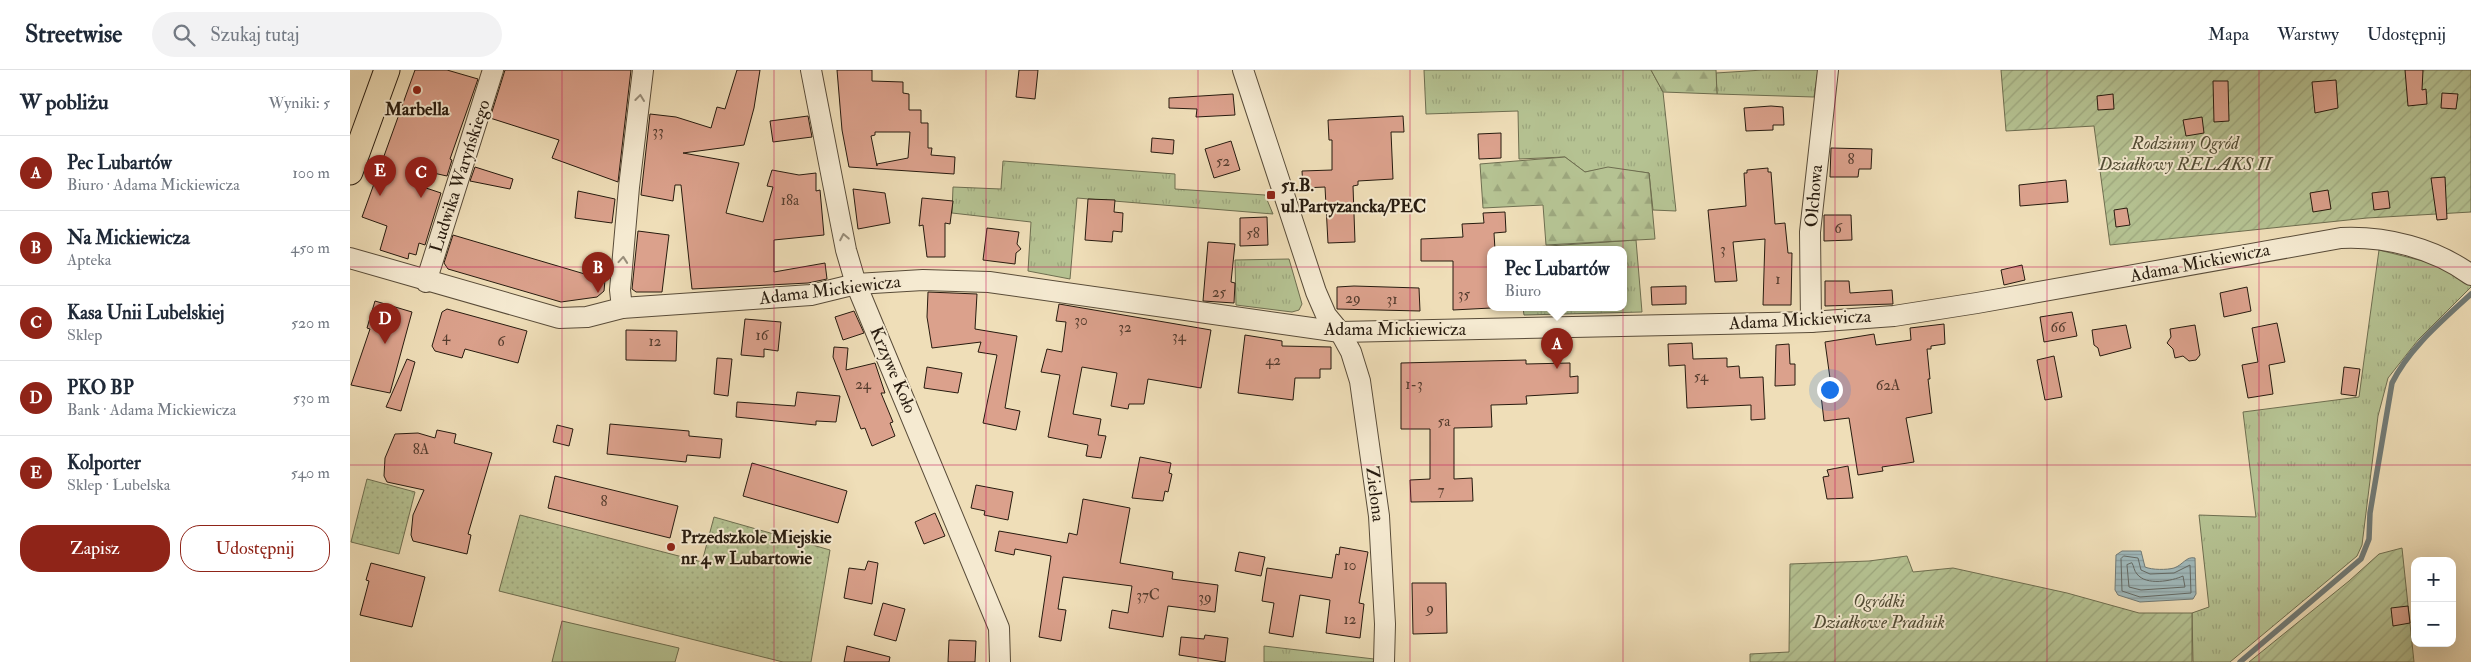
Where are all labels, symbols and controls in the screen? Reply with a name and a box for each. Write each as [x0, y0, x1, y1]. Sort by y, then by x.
search box [152, 12, 502, 57]
text: Streetwise [25, 19, 122, 50]
icon: search [170, 21, 198, 49]
text: Szukaj tutaj [210, 23, 299, 47]
text: Mapa [2208, 23, 2249, 46]
text: Warstwy [2277, 23, 2339, 46]
text: Udostępnij [2367, 23, 2446, 46]
marker: Marbella [411, 84, 423, 96]
text: W pobliżu [20, 89, 109, 116]
text: Wyniki: 5 [269, 93, 330, 113]
one-way arrow [634, 94, 645, 102]
street label: Ludwika Waryńskiego [424, 96, 496, 255]
place label: Marbella [384, 98, 450, 121]
house number: 33 [652, 122, 664, 141]
park label: Rodzinny Ogród Działkowy RELAKS II [2098, 132, 2274, 176]
house number: 8 [1847, 150, 1855, 169]
text: Pec Lubartów [67, 151, 172, 175]
house number: 52 [1216, 152, 1230, 171]
pin: E [364, 155, 396, 196]
pin: C [405, 157, 437, 198]
text: A [31, 163, 41, 183]
text: 100 m [292, 163, 330, 183]
street label: Olchowa [1800, 163, 1828, 228]
place label: 51.B. ul.Partyzancka/PEC [1280, 174, 1426, 218]
text: Biuro · Adama Mickiewicza [67, 175, 240, 195]
marker: 51.B. ul.Partyzancka/PEC [1265, 189, 1277, 201]
house number: 18a [781, 191, 800, 210]
house number: 6 [1834, 219, 1843, 238]
house number: 58 [1246, 224, 1260, 243]
text: Na Mickiewicza [67, 226, 190, 250]
one-way arrow [839, 232, 849, 241]
text: B [31, 238, 41, 258]
text: 450 m [291, 238, 330, 258]
street label: Adama Mickiewicza [2127, 238, 2273, 288]
house number: 3 [1720, 240, 1726, 259]
popup [1487, 246, 1627, 311]
text: Apteka [67, 250, 111, 270]
pin: B [582, 252, 614, 293]
one-way arrow [617, 256, 628, 264]
text: Pec Lubartów [1505, 257, 1609, 281]
street label: Adama Mickiewicza [757, 270, 903, 310]
house number: 1 [1775, 270, 1781, 289]
text: Biuro [1505, 281, 1541, 301]
house number: 25 [1212, 283, 1226, 302]
house number: 35 [1458, 285, 1471, 304]
house number: 29 [1345, 289, 1361, 308]
house number: 31 [1386, 290, 1398, 309]
text: Kasa Unii Lubelskiej [67, 301, 224, 325]
pin: D [369, 303, 401, 344]
street label: Adama Mickiewicza [1727, 305, 1872, 335]
house number: 30 [1074, 311, 1088, 330]
text: C [30, 313, 42, 333]
text: 520 m [291, 313, 330, 333]
house number: 32 [1118, 318, 1132, 337]
street label: Adama Mickiewicza [1323, 318, 1467, 341]
house number: 66 [2050, 318, 2067, 337]
street label: Krzywe Koło [864, 323, 922, 417]
text: Sklep [67, 325, 102, 345]
house number: 16 [756, 326, 770, 345]
house number: 4 [442, 327, 451, 346]
house number: 34 [1172, 327, 1187, 346]
pin: A [1541, 328, 1573, 369]
house number: 6 [497, 332, 506, 351]
house number: 12 [649, 332, 662, 351]
house number: 42 [1265, 351, 1281, 370]
house number: 54 [1694, 367, 1709, 386]
house number: 24 [855, 375, 872, 394]
house number: 1-3 [1405, 375, 1423, 394]
text: PKO BP [67, 376, 134, 400]
house number: 62A [1876, 376, 1901, 395]
your location [1817, 377, 1843, 403]
text: D [29, 388, 43, 408]
text: 530 m [293, 388, 330, 408]
text: Bank · Adama Mickiewicza [67, 400, 236, 420]
house number: 5a [1438, 412, 1451, 431]
house number: 8A [413, 440, 430, 459]
text: Kolporter [67, 451, 141, 475]
text: E [30, 463, 42, 483]
text: 540 m [291, 463, 330, 483]
street label: Zielona [1360, 465, 1390, 524]
text: Sklep · Lubelska [67, 475, 170, 495]
house number: 7 [1438, 481, 1445, 500]
house number: 8 [600, 492, 608, 511]
button: Zapisz [20, 525, 170, 572]
button: Udostępnij [180, 525, 330, 572]
place label: Przedszkole Miejskie nr 4 w Lubartowie [681, 526, 832, 570]
marker: Przedszkole Miejskie nr 4 w Lubartowie [665, 541, 677, 553]
house number: 10 [1344, 556, 1356, 575]
map controls [2411, 557, 2456, 647]
button: + [2411, 557, 2456, 602]
house number: 37C [1136, 586, 1160, 605]
house number: 39 [1198, 588, 1212, 607]
park label: Ogródki Działkowe Pradnik [1812, 590, 1945, 634]
house number: 9 [1425, 599, 1434, 618]
button: − [2411, 602, 2456, 647]
house number: 12 [1344, 610, 1357, 629]

